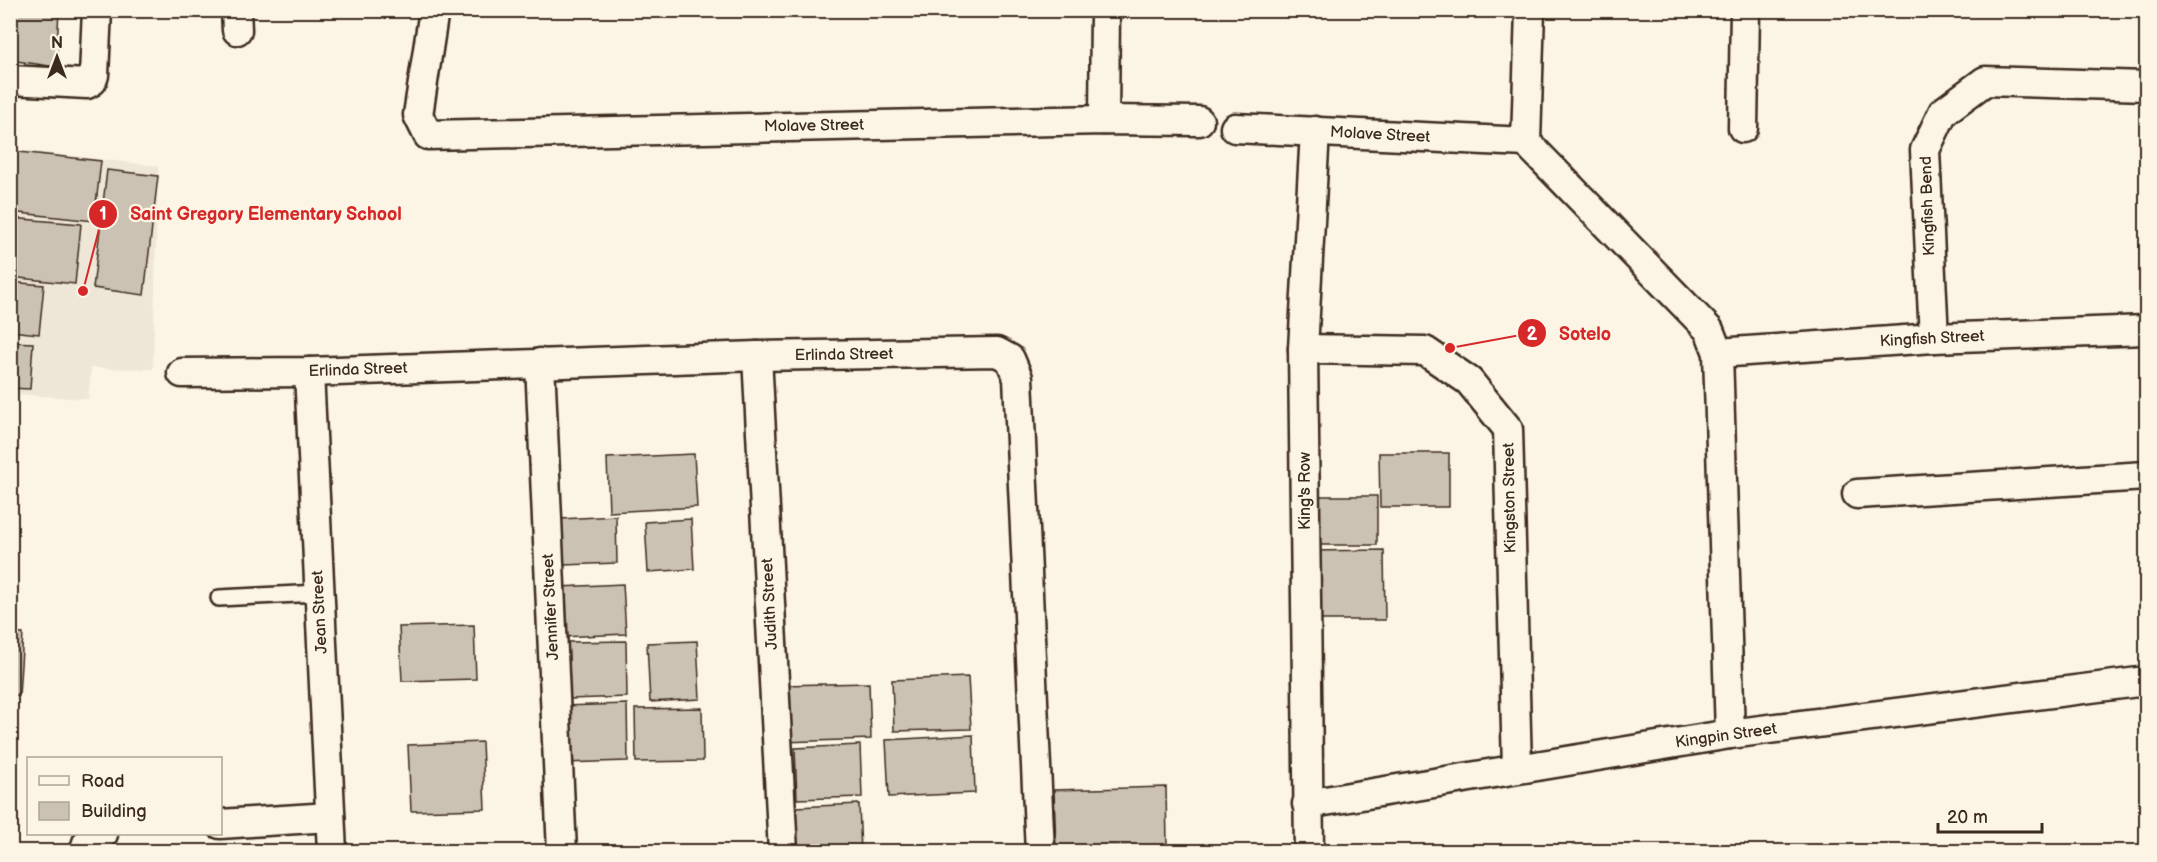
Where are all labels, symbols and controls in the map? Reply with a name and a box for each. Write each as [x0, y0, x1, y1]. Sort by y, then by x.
north arrow [27, 27, 87, 87]
text: N [51, 34, 63, 53]
street label: Molave Street [764, 116, 864, 136]
street label: Molave Street [1329, 123, 1431, 147]
street label: Kingfish Bend [1917, 156, 1939, 256]
callout: Saint Gregory Elementary School [88, 196, 415, 232]
text: 1 [99, 204, 107, 225]
text: Saint Gregory Elementary School [130, 204, 402, 225]
callout: Sotelo [1517, 315, 1623, 351]
text: 2 [1527, 324, 1538, 345]
text: Sotelo [1559, 324, 1611, 345]
street label: Kingfish Street [1879, 327, 1985, 351]
street label: Erlinda Street [794, 345, 894, 365]
street label: Erlinda Street [308, 359, 408, 381]
street label: Kingston Street [1500, 442, 1520, 554]
street label: King's Row [1296, 452, 1315, 530]
street label: Jennifer Street [539, 553, 563, 661]
street label: Judith Street [758, 558, 782, 650]
street label: Jean Street [308, 570, 332, 654]
street label: Kingpin Street [1674, 719, 1778, 753]
legend [27, 757, 222, 835]
text: Road [81, 771, 125, 792]
scale bar [1938, 796, 2042, 834]
text: Building [81, 801, 147, 822]
text: 20 m [1947, 807, 1988, 828]

